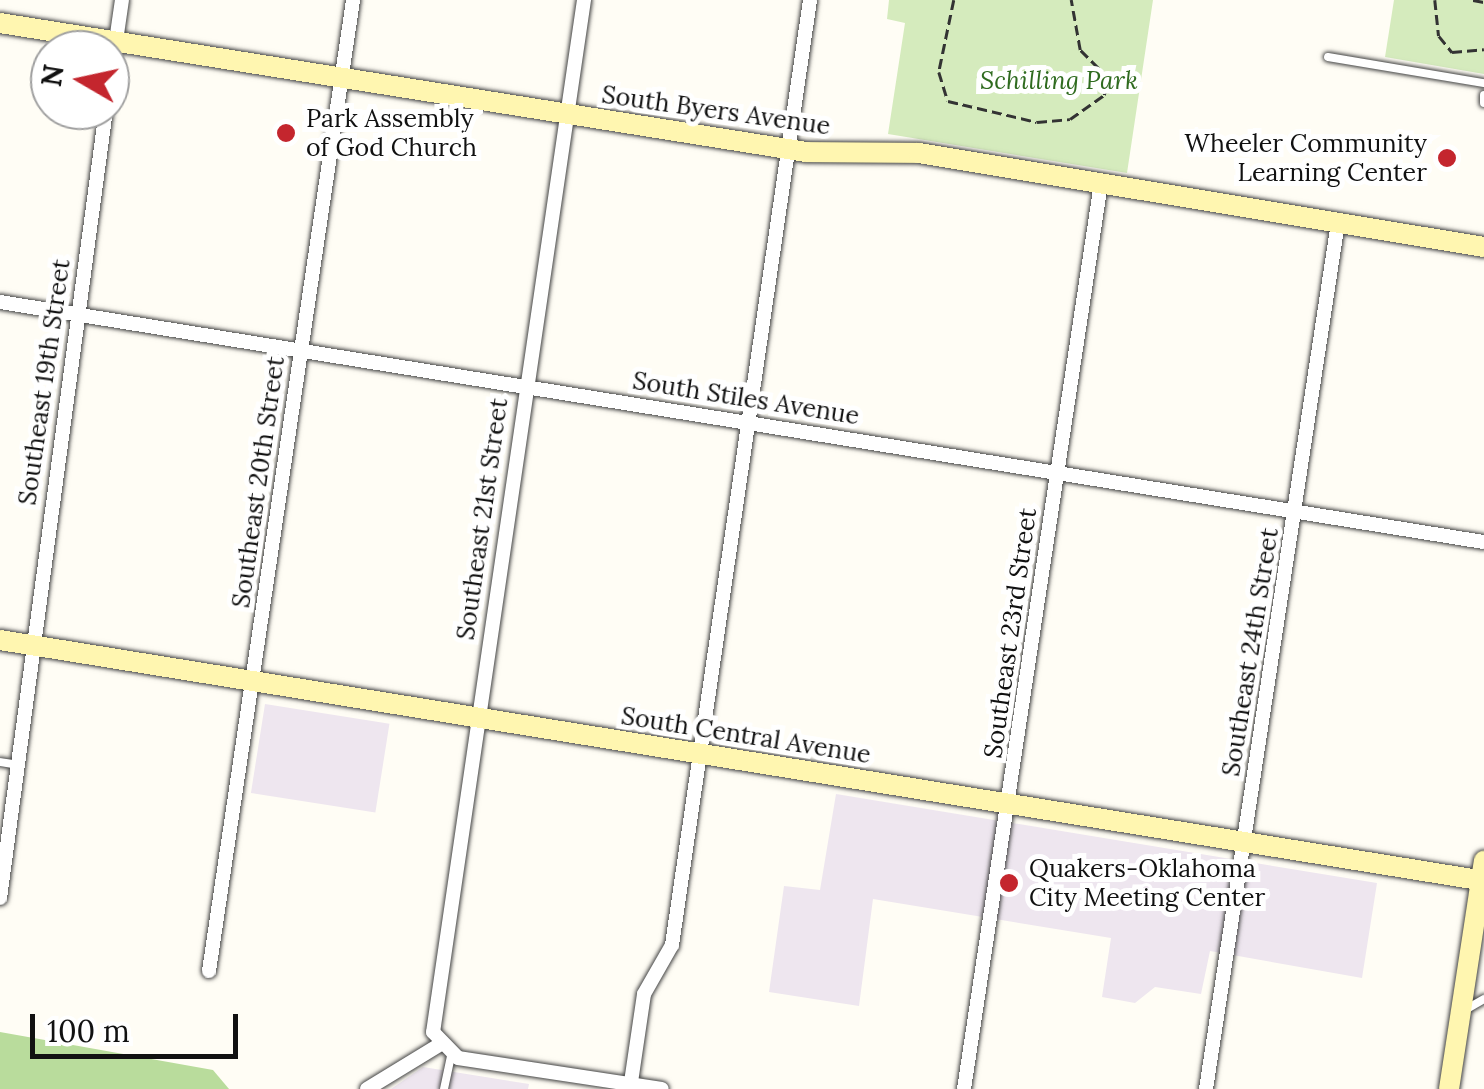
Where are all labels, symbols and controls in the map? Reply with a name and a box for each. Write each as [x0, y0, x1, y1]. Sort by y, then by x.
north arrow [30, 30, 130, 130]
text: N [33, 62, 72, 89]
park label: Schilling Park [980, 65, 1138, 95]
street label: South Byers Avenue [600, 79, 832, 141]
place label: Park Assembly of God Church [306, 104, 477, 163]
marker: Park Assembly of God Church [275, 122, 297, 144]
place label: Wheeler Community Learning Center [1185, 129, 1427, 188]
marker: Wheeler Community Learning Center [1436, 147, 1458, 169]
street label: Southeast 19th Street [12, 257, 76, 507]
street label: Southeast 20th Street [225, 354, 291, 610]
street label: South Stiles Avenue [631, 365, 861, 431]
street label: Southeast 21st Street [450, 396, 514, 642]
street label: Southeast 23rd Street [978, 506, 1042, 760]
street label: Southeast 24th Street [1216, 526, 1284, 778]
street label: South Central Avenue [619, 700, 873, 770]
place label: Quakers-Oklahoma City Meeting Center [1029, 854, 1265, 913]
marker: Quakers-Oklahoma City Meeting Center [998, 872, 1020, 894]
scale bar [35, 994, 242, 1056]
text: 100 m [47, 1012, 130, 1050]

